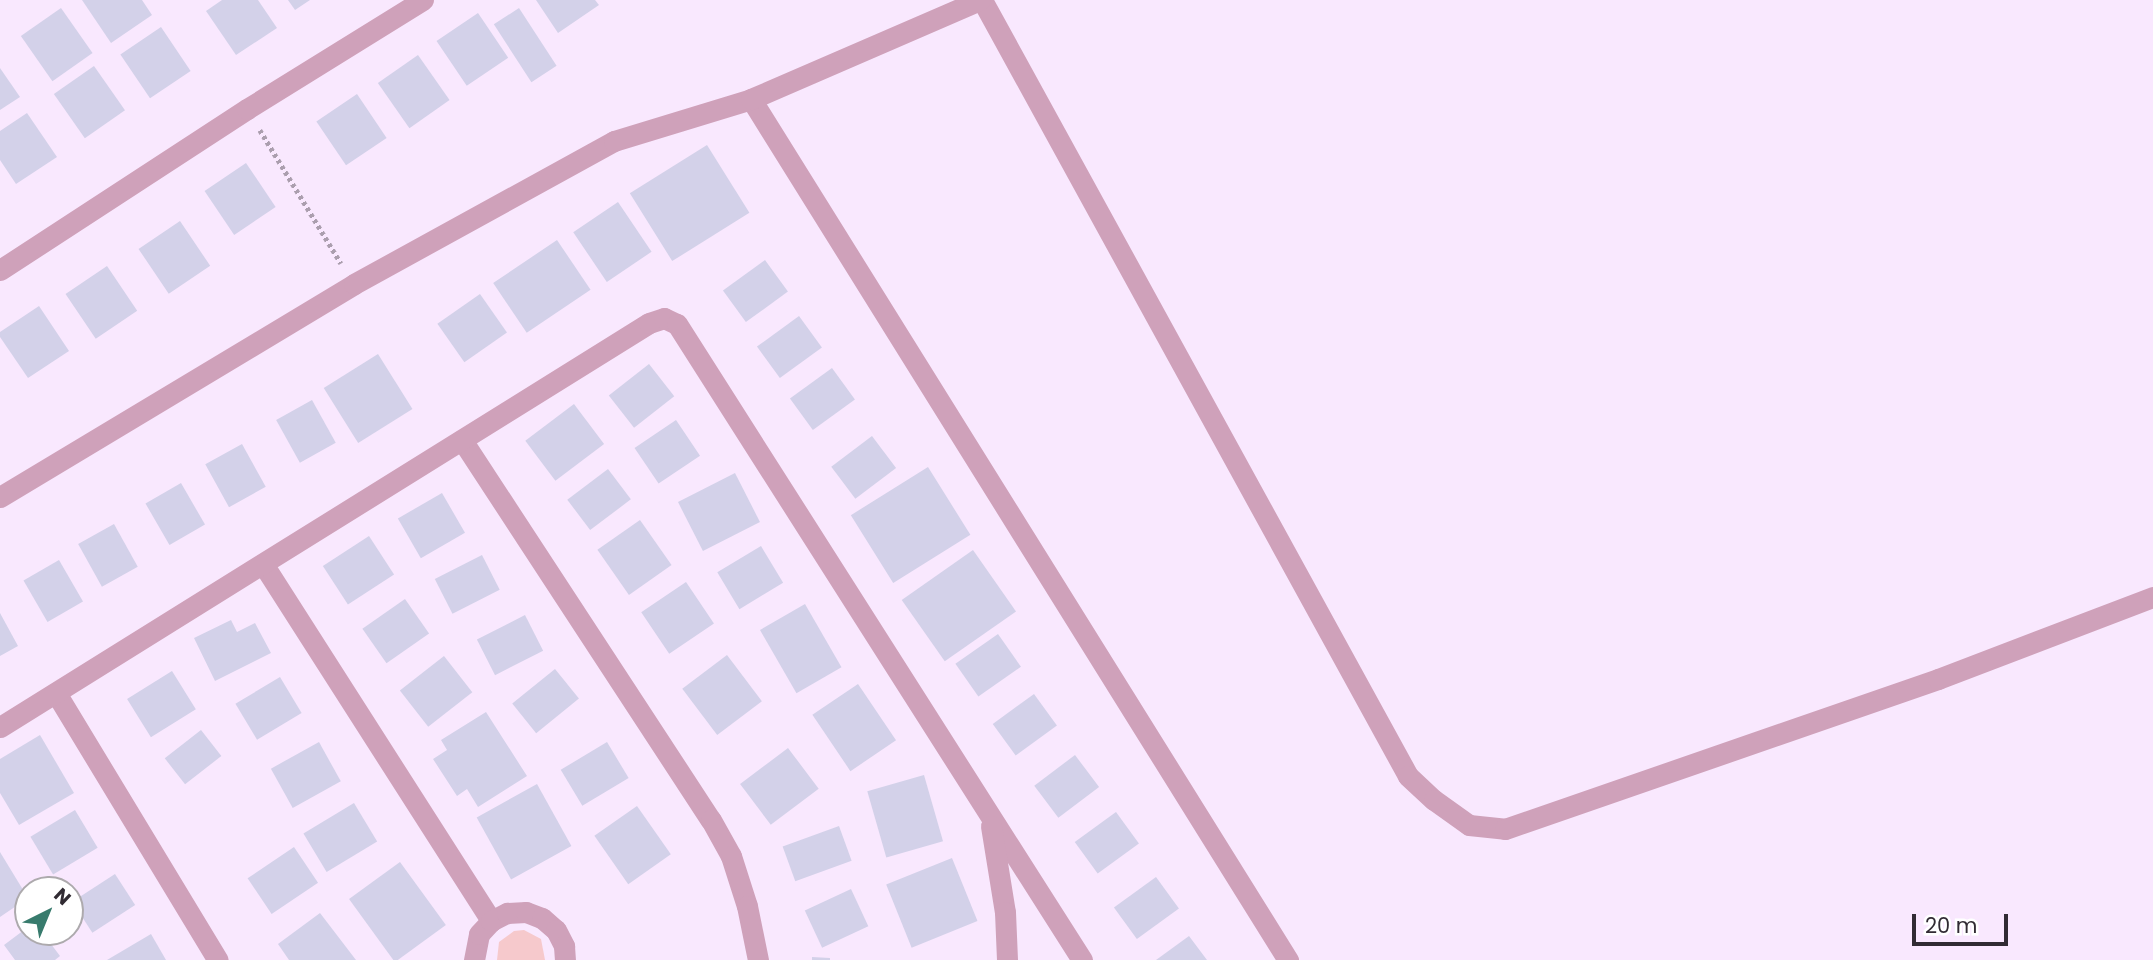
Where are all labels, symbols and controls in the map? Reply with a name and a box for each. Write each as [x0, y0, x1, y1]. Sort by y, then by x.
north arrow [14, 876, 84, 946]
text: N [48, 882, 77, 911]
scale bar [1915, 900, 2011, 944]
text: 20 m [1925, 911, 1978, 940]

